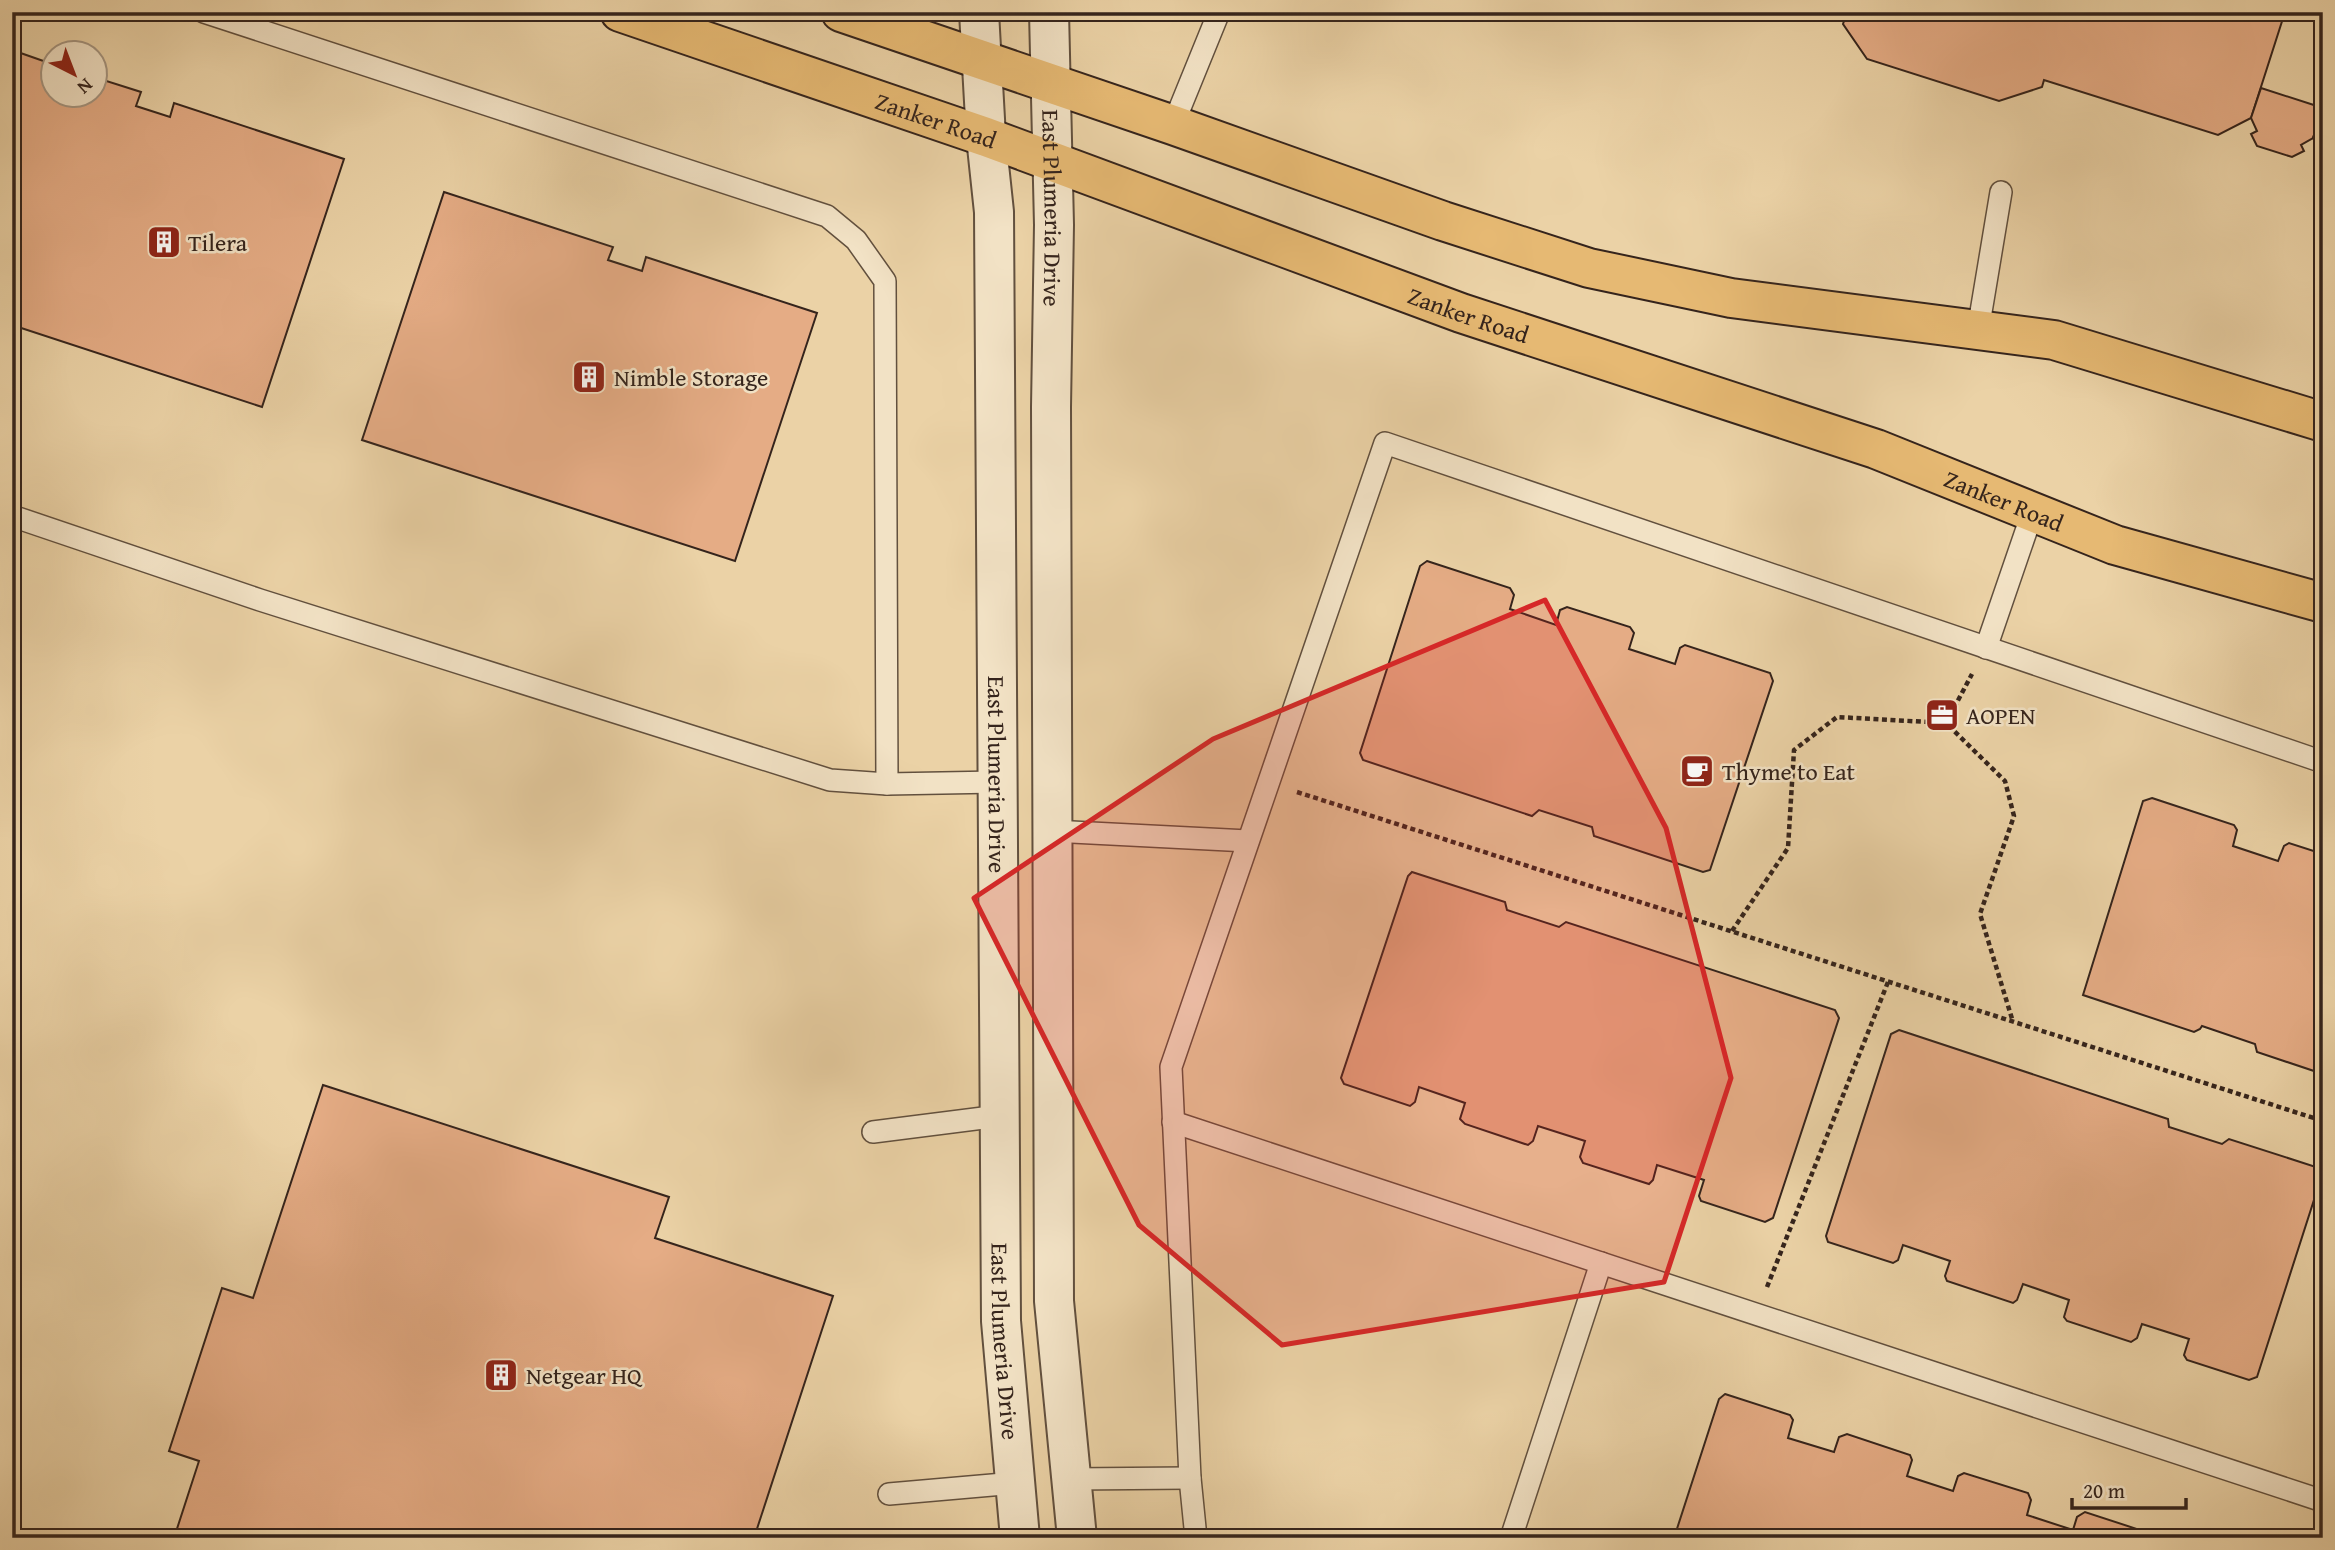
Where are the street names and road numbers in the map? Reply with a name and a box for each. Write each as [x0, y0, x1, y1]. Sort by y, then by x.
street label: Zanker Road [871, 83, 1002, 157]
street label: East Plumeria Drive [1034, 109, 1072, 307]
street label: Zanker Road [1403, 277, 1534, 352]
street label: Zanker Road [1939, 461, 2069, 540]
street label: East Plumeria Drive [979, 676, 1016, 873]
street label: East Plumeria Drive [983, 1243, 1029, 1441]

